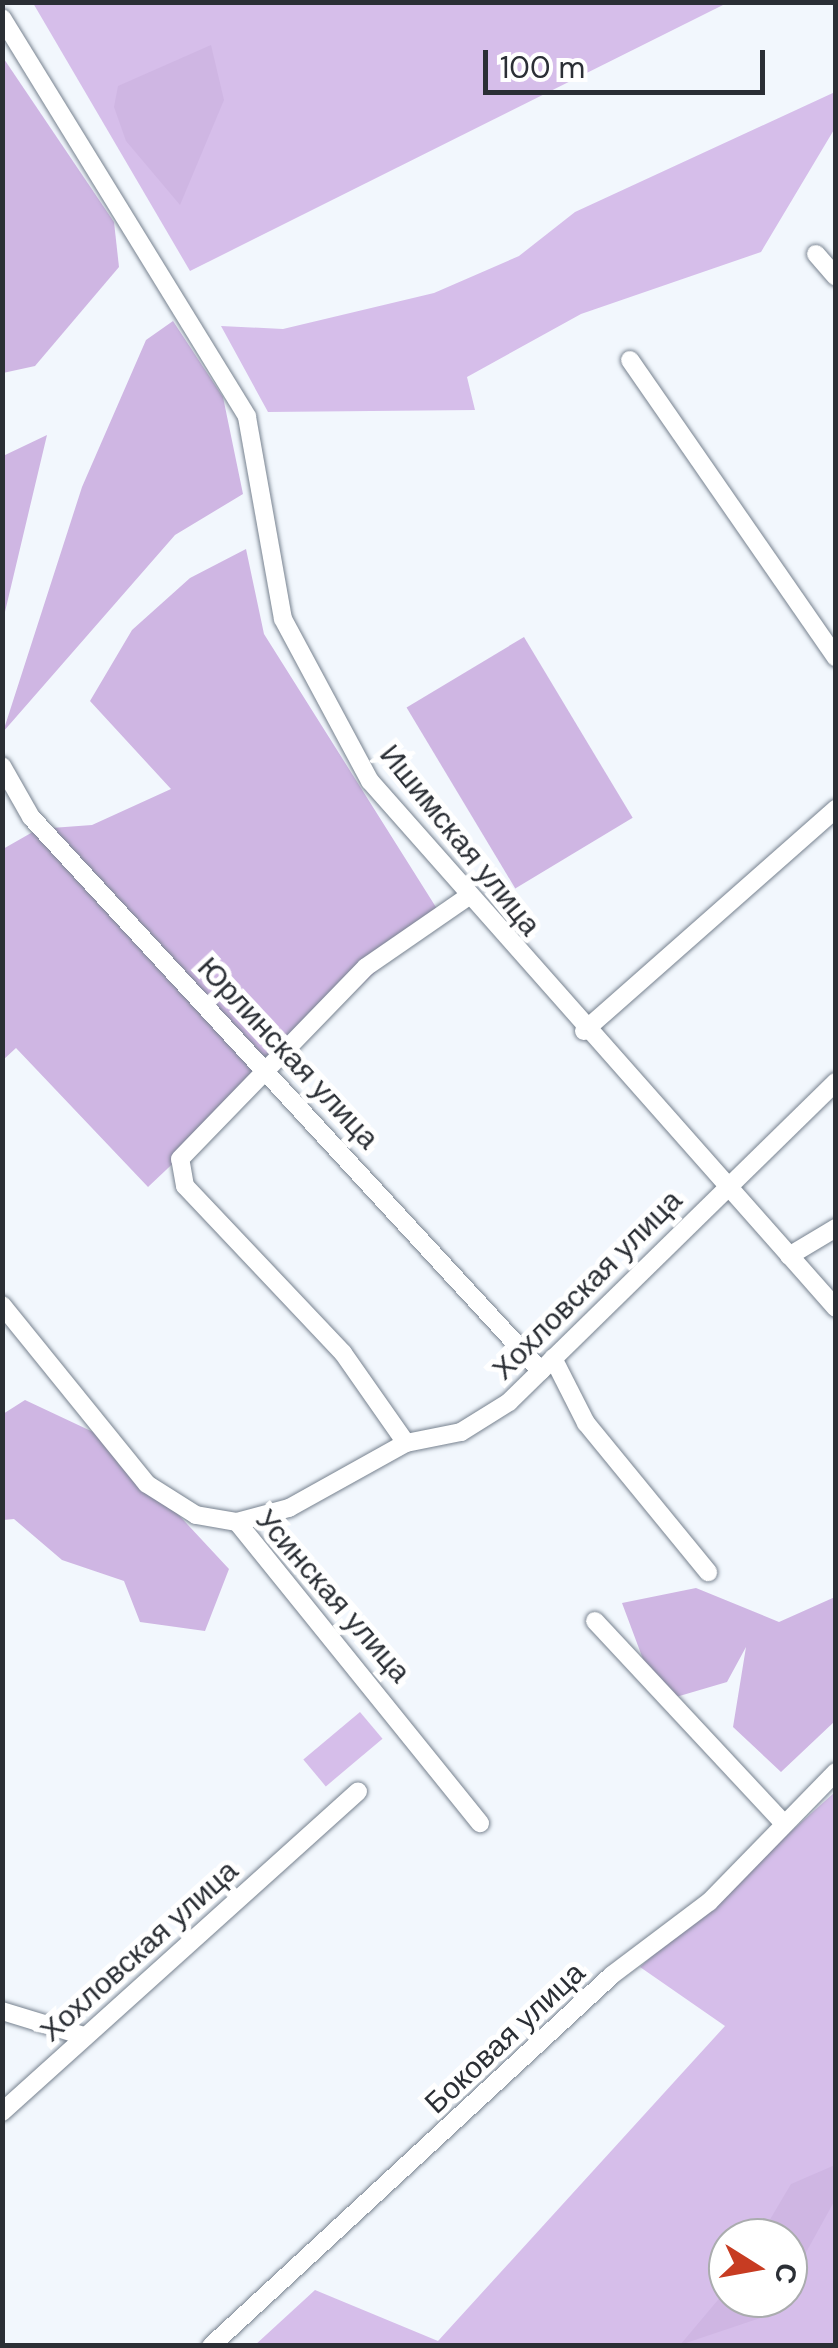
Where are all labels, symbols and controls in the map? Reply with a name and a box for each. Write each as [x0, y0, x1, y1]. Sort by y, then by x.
scale bar [488, 30, 770, 92]
text: 100 m [500, 48, 585, 87]
street label: Ишимская улица [372, 737, 548, 943]
street label: Юрлинская улица [190, 950, 386, 1156]
street label: Хохловская улица [485, 1183, 689, 1387]
street label: Усинская улица [248, 1502, 418, 1690]
street label: Хохловская улица [33, 1853, 245, 2049]
street label: Боковая улица [418, 1955, 592, 2121]
north arrow [708, 2218, 808, 2318]
text: С [766, 2260, 806, 2287]

